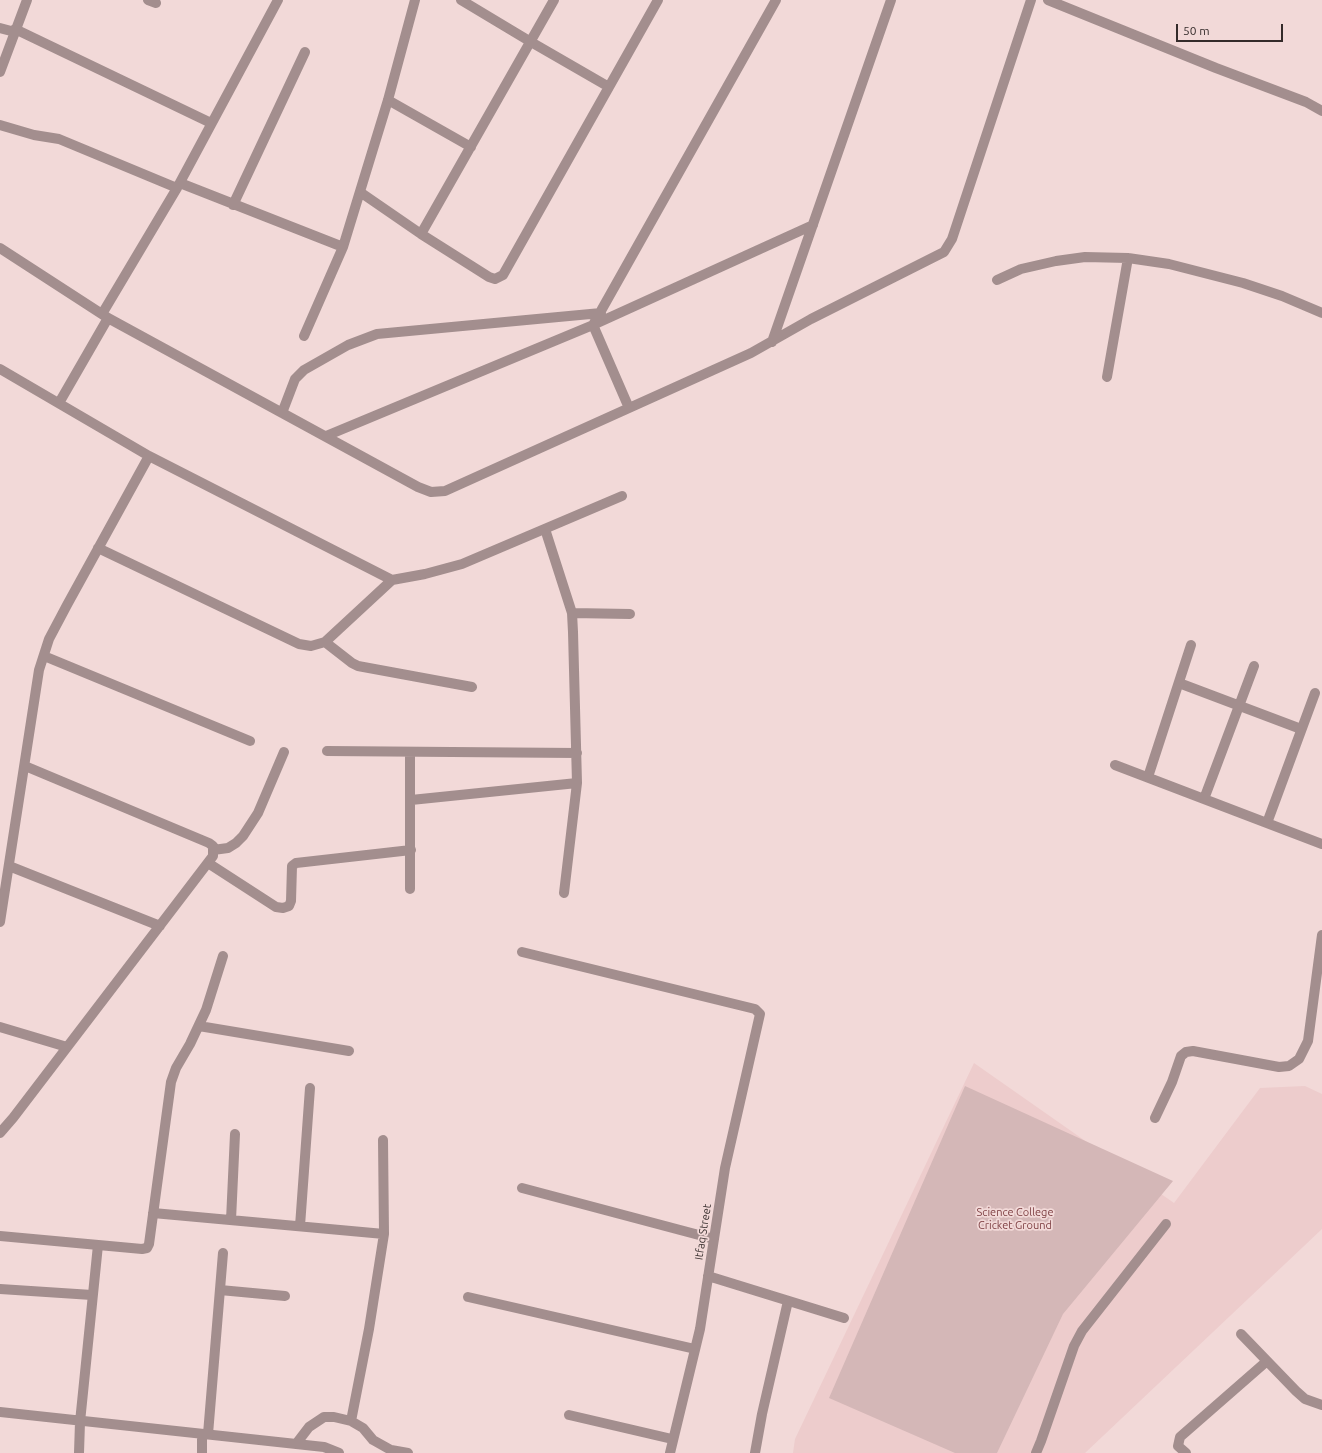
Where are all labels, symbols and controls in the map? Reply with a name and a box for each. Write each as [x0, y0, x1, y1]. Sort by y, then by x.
scale bar [1178, 16, 1285, 42]
text: 50 m [1183, 24, 1210, 37]
street label: Itfaq Street [692, 1203, 714, 1261]
park label: Science College Cricket Ground [977, 1205, 1053, 1231]

